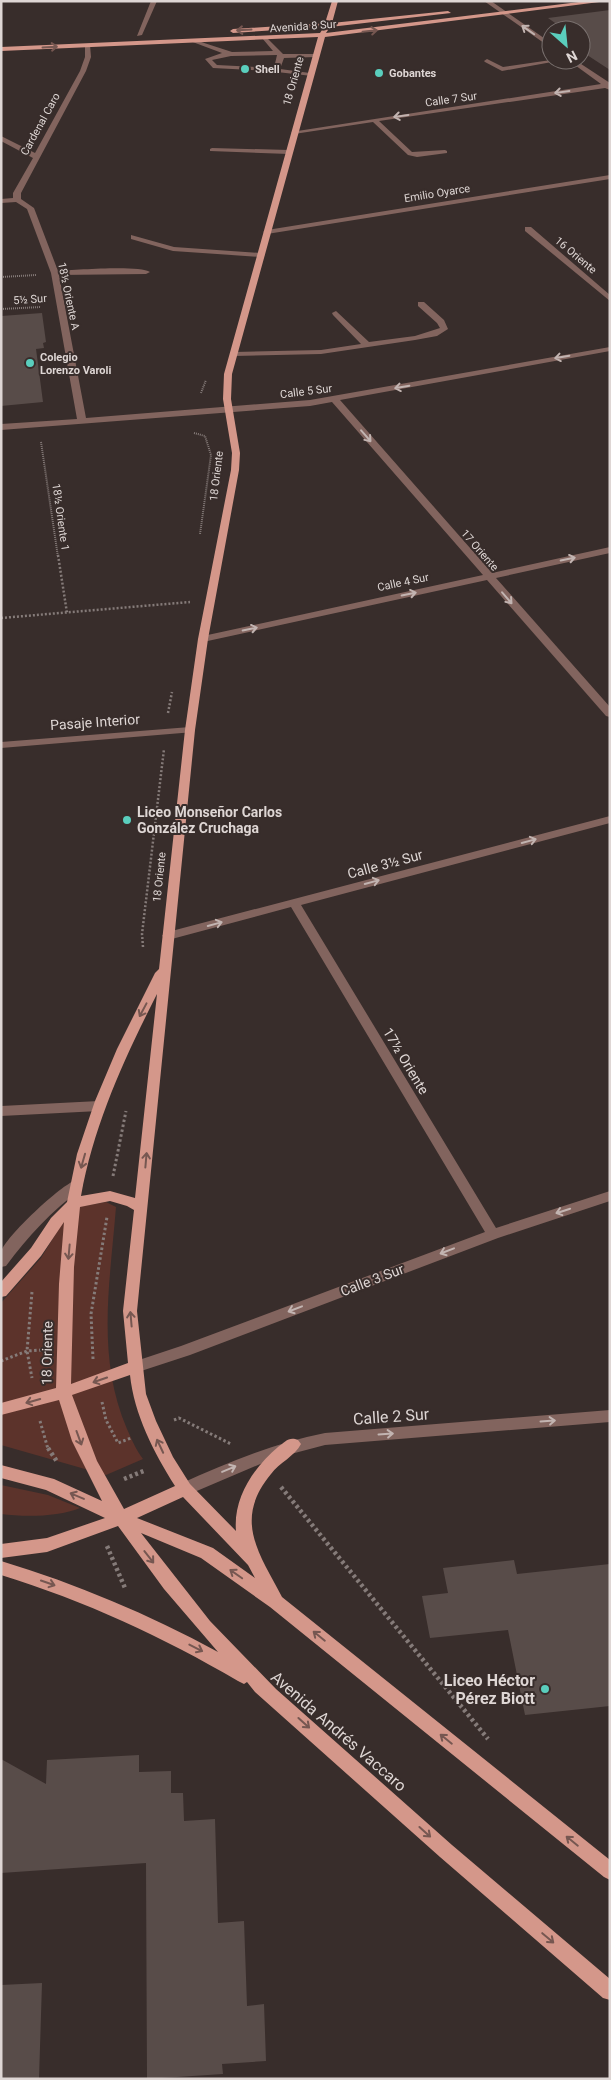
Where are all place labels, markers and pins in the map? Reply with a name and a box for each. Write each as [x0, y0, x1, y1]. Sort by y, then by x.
marker: Shell [239, 63, 251, 75]
place label: Shell [255, 63, 280, 76]
marker: Gobantes [373, 67, 385, 79]
place label: Gobantes [389, 67, 437, 80]
place label: Colegio Lorenzo Varoli [40, 351, 111, 377]
marker: Colegio Lorenzo Varoli [24, 357, 36, 369]
place label: Liceo Monseñor Carlos González Cruchaga [137, 804, 282, 836]
marker: Liceo Monseñor Carlos González Cruchaga [121, 814, 133, 826]
place label: Liceo Héctor Pérez Biott [444, 1671, 536, 1708]
marker: Liceo Héctor Pérez Biott [539, 1683, 551, 1695]

